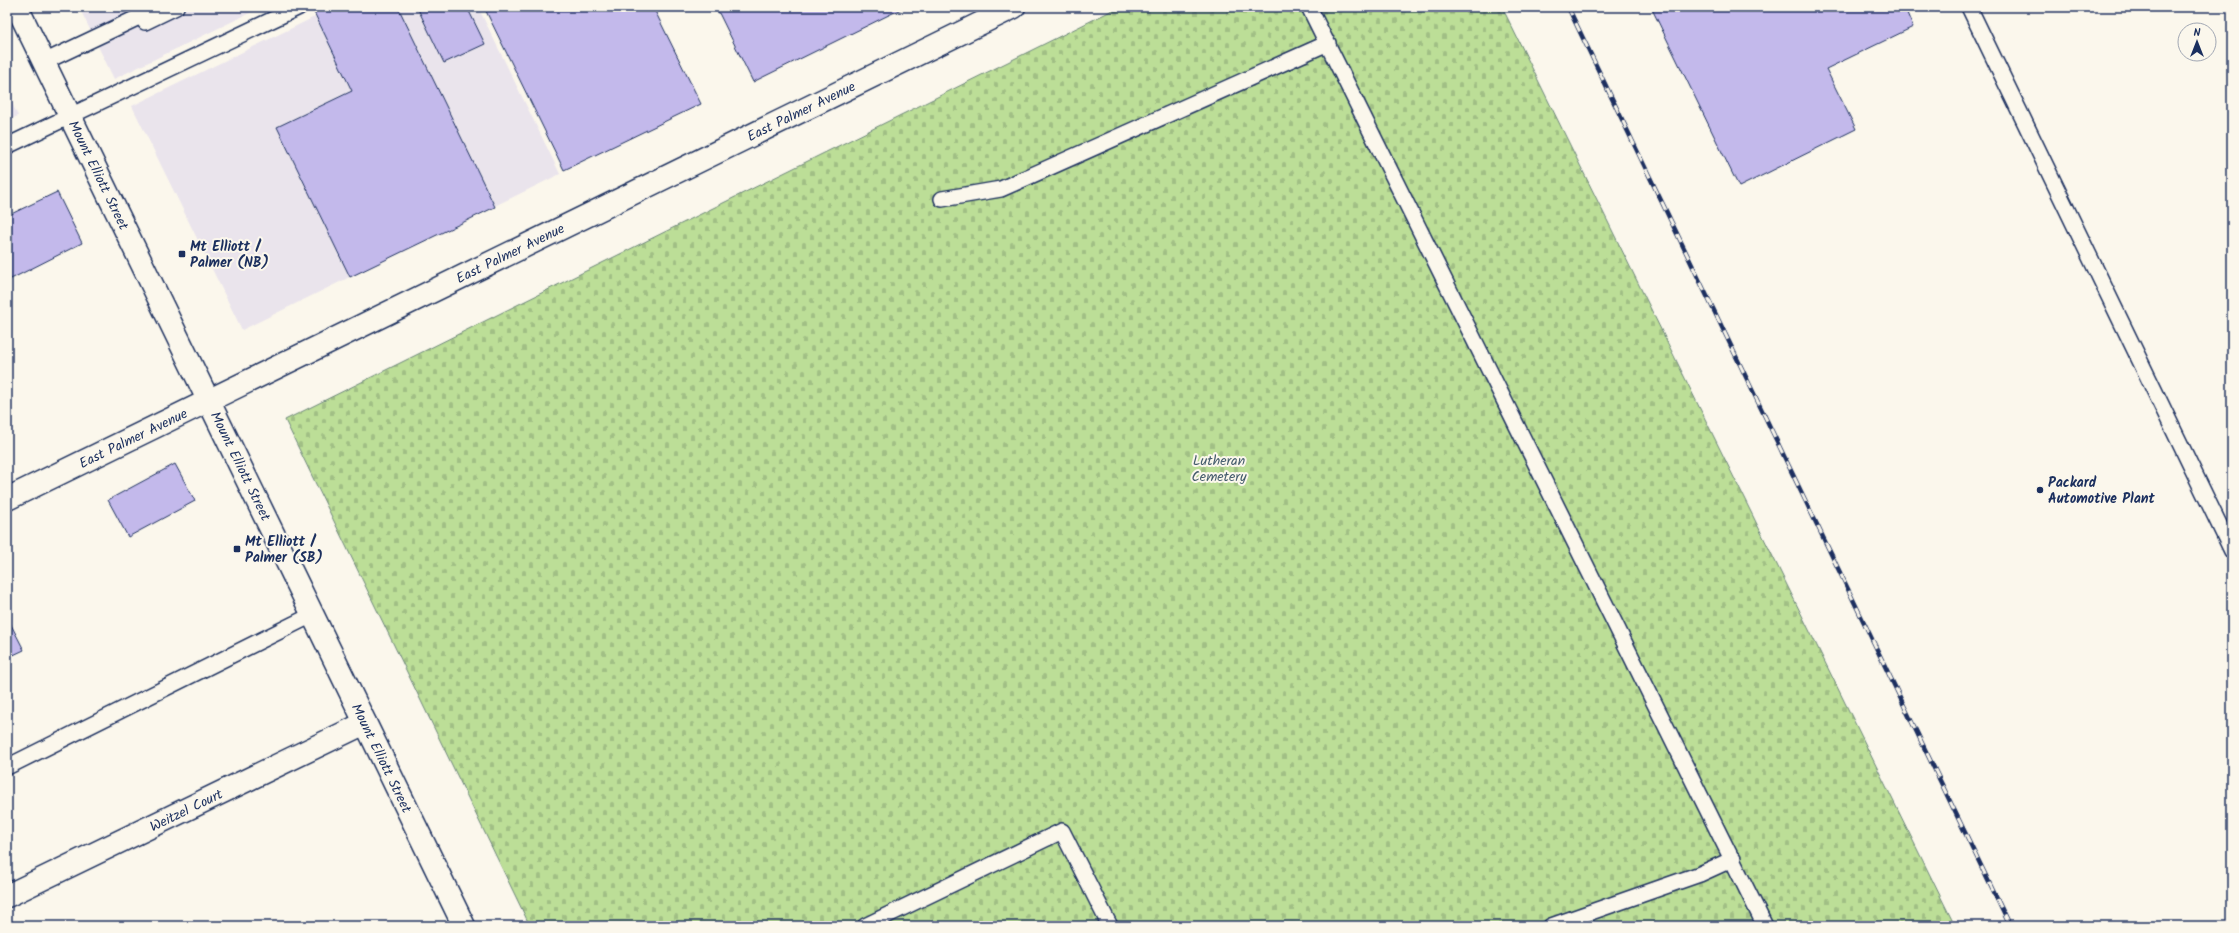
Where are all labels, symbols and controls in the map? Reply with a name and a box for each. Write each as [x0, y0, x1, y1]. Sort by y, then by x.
north arrow [2177, 22, 2217, 62]
text: N [2194, 24, 2201, 42]
street label: East Palmer Avenue [743, 76, 860, 148]
street label: Mount Elliott Street [62, 117, 134, 234]
street label: East Palmer Avenue [452, 218, 569, 290]
place label: Mt Elliott / Palmer (NB) [190, 236, 269, 274]
marker: Mt Elliott / Palmer (NB) [177, 249, 187, 259]
street label: East Palmer Avenue [75, 403, 192, 475]
street label: Mount Elliott Street [204, 408, 276, 525]
park label: Lutheran Cemetery [1191, 450, 1247, 488]
place label: Packard Automotive Plant [2048, 472, 2156, 510]
marker: Packard Automotive Plant [2035, 485, 2045, 495]
place label: Mt Elliott / Palmer (SB) [245, 531, 323, 569]
marker: Mt Elliott / Palmer (SB) [232, 544, 242, 554]
street label: Mount Elliott Street [345, 700, 417, 817]
street label: Weitzel Court [146, 783, 227, 838]

